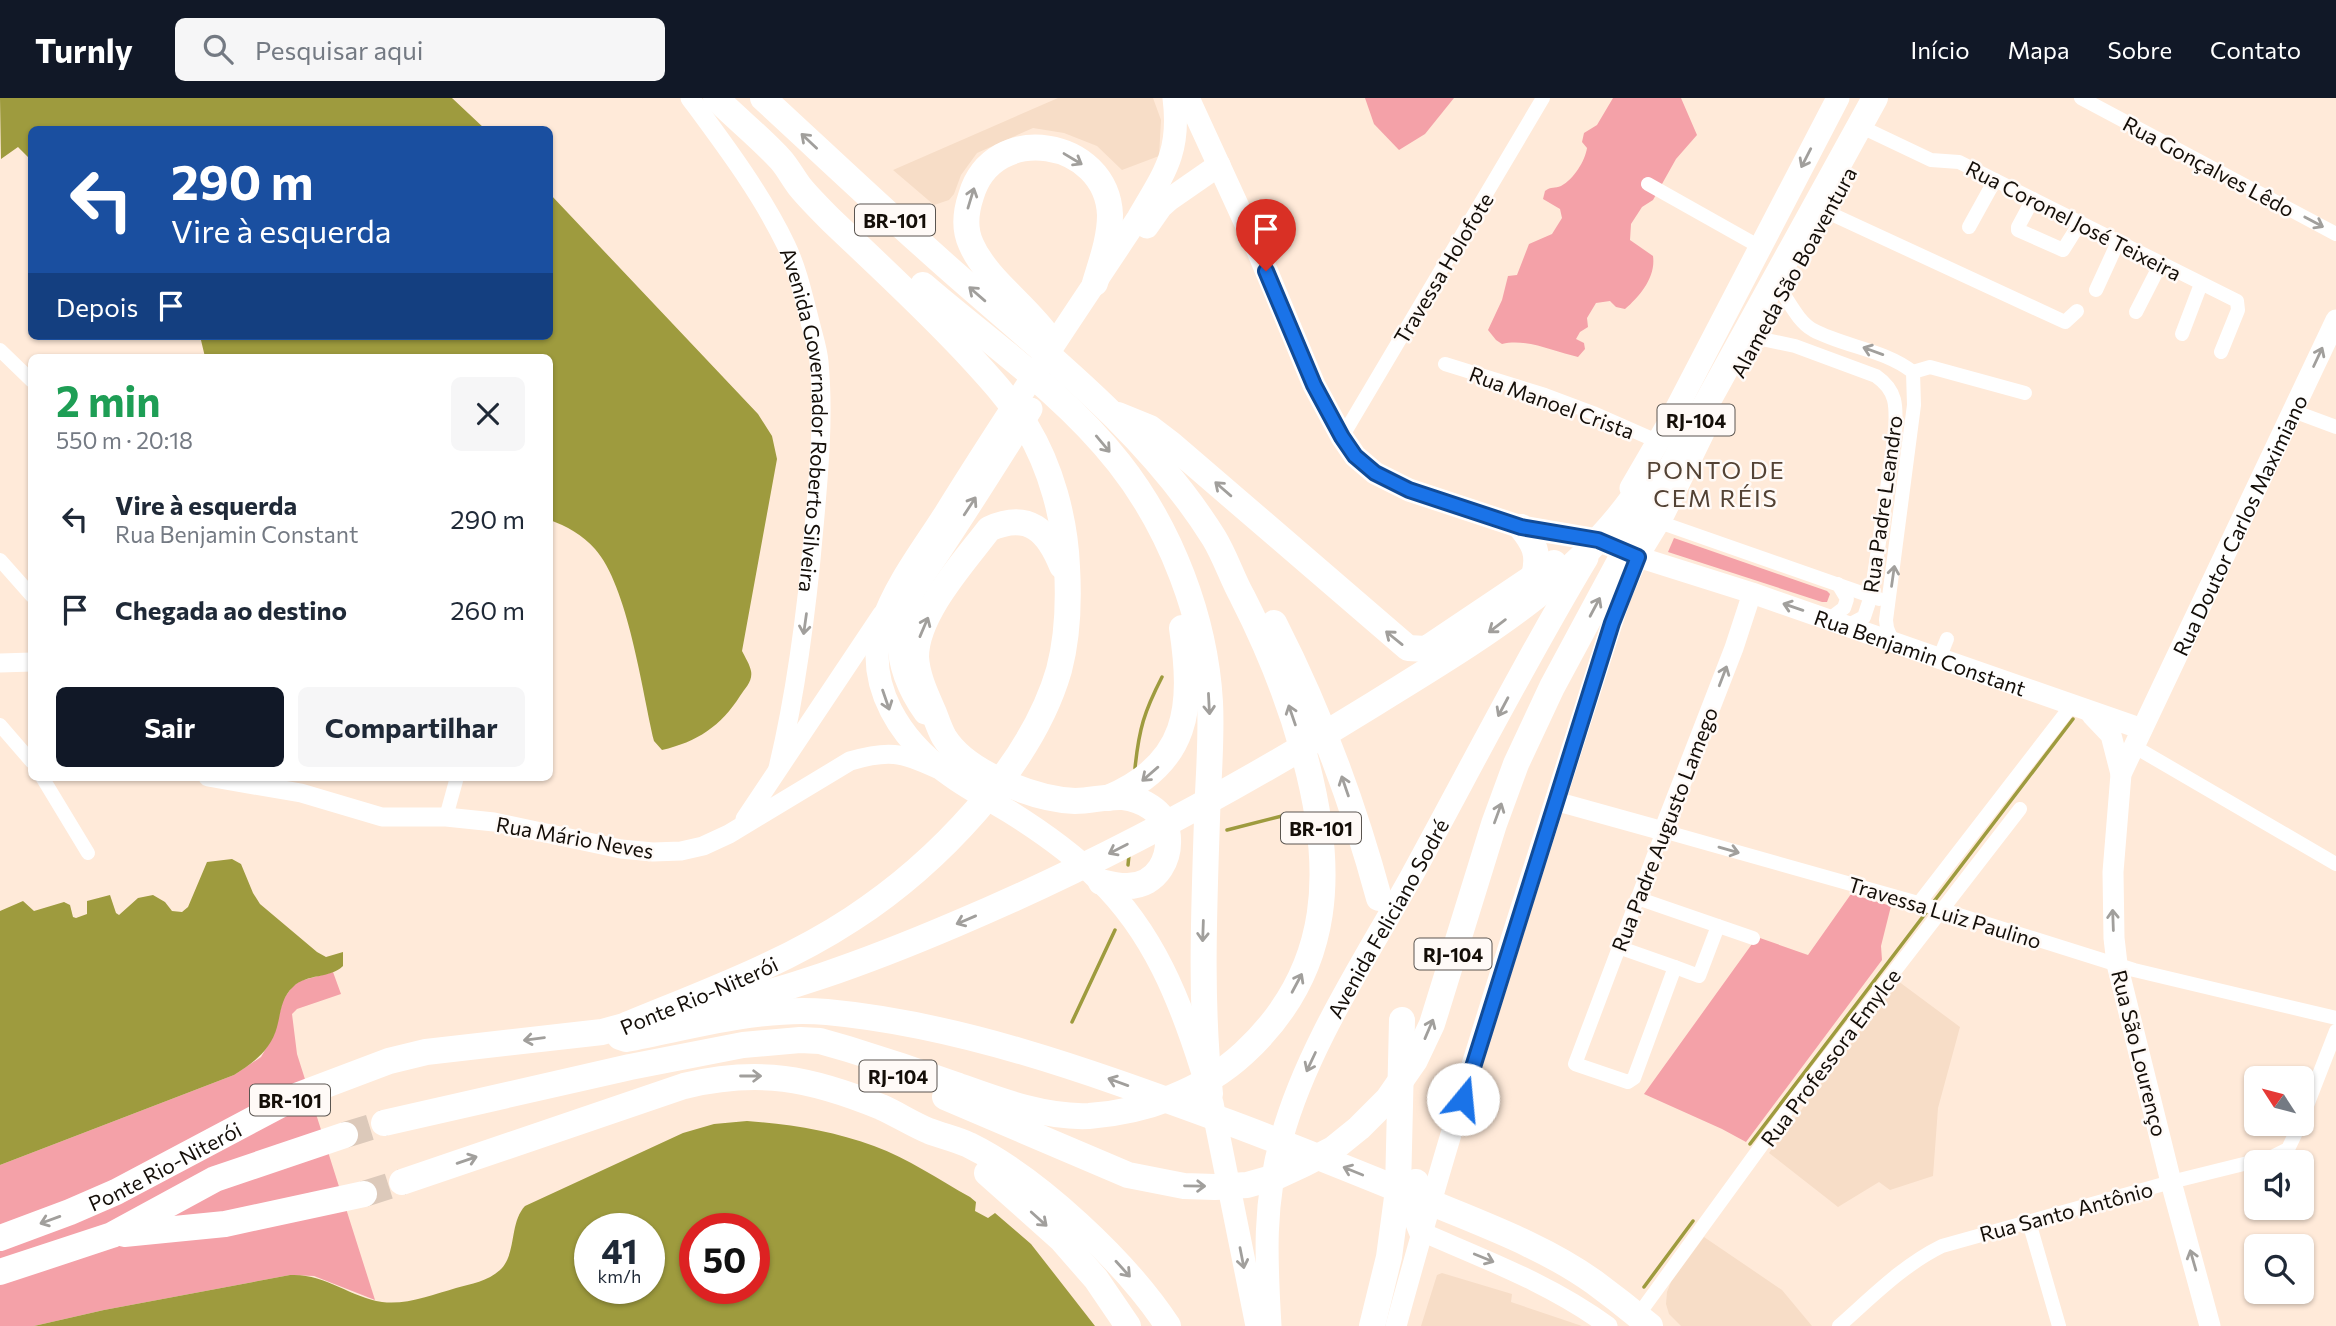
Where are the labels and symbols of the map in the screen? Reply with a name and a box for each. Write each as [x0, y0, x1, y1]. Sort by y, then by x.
street label: Rua Gonçalves Lêdo [2119, 110, 2299, 222]
one-way arrow [801, 132, 818, 149]
one-way arrow [1799, 148, 1813, 168]
one-way arrow [1063, 152, 1083, 166]
street label: Rua Coronel José Teixeira [1962, 155, 2186, 285]
street label: Alameda São Boaventura [1725, 162, 1861, 382]
one-way arrow [965, 187, 978, 209]
street label: Travessa Holofote [1388, 188, 1498, 348]
pin [1236, 199, 1296, 271]
road number: BR-101 [855, 204, 935, 236]
one-way arrow [2304, 216, 2324, 230]
street label: Avenida Governador Roberto Silveira [776, 243, 834, 594]
one-way arrow [969, 286, 987, 302]
one-way arrow [1862, 344, 1884, 356]
one-way arrow [2312, 347, 2325, 369]
street label: Rua Manoel Crista [1466, 361, 1638, 443]
street label: Rua Doutor Carlos Maximiano [2167, 390, 2311, 659]
road number: RJ-104 [1658, 404, 1734, 436]
street label: Rua Padre Leandro [1857, 414, 1907, 594]
one-way arrow [1095, 435, 1111, 453]
district label: PONTO DE CEM RÉIS [1646, 455, 1786, 512]
one-way arrow [1214, 481, 1232, 497]
one-way arrow [962, 497, 977, 516]
one-way arrow [1887, 566, 1900, 588]
one-way arrow [1589, 597, 1602, 618]
one-way arrow [1782, 600, 1804, 612]
street label: Rua Benjamin Constant [1811, 603, 2030, 700]
one-way arrow [798, 612, 811, 634]
one-way arrow [918, 617, 931, 638]
one-way arrow [1488, 619, 1507, 633]
one-way arrow [1386, 630, 1404, 646]
one-way arrow [1717, 666, 1730, 687]
one-way arrow [881, 688, 893, 710]
one-way arrow [1203, 692, 1216, 715]
one-way arrow [1495, 696, 1509, 717]
street label: Rua Padre Augusto Lamego [1606, 703, 1722, 955]
one-way arrow [1285, 705, 1297, 727]
one-way arrow [1142, 765, 1159, 782]
one-way arrow [1338, 775, 1350, 797]
one-way arrow [1493, 802, 1505, 824]
street label: Rua Mário Neves [494, 811, 656, 863]
road number: BR-101 [1281, 813, 1361, 844]
street label: Avenida Feliciano Sodré [1321, 814, 1453, 1022]
one-way arrow [1108, 842, 1129, 856]
one-way arrow [1718, 844, 1740, 857]
street label: Travessa Luiz Paulino [1845, 871, 2045, 953]
one-way arrow [2107, 908, 2120, 931]
one-way arrow [956, 914, 977, 927]
one-way arrow [1196, 919, 1210, 942]
road number: RJ-104 [1414, 939, 1492, 970]
street label: Ponte Rio-Niterói [616, 950, 781, 1039]
street label: Rua Professora Emylce [1755, 963, 1905, 1151]
street label: Rua São Lourenço [2107, 967, 2173, 1139]
one-way arrow [1291, 974, 1305, 994]
one-way arrow [1423, 1019, 1436, 1040]
one-way arrow [523, 1033, 546, 1046]
one-way arrow [1304, 1050, 1317, 1072]
road number: RJ-104 [860, 1060, 936, 1092]
position arrow [1426, 1062, 1500, 1136]
north arrow [2244, 1066, 2314, 1136]
one-way arrow [740, 1069, 763, 1083]
one-way arrow [1107, 1075, 1129, 1087]
road number: BR-101 [250, 1084, 330, 1116]
street label: Ponte Rio-Niterói [84, 1116, 245, 1215]
one-way arrow [456, 1153, 478, 1166]
one-way arrow [1343, 1164, 1365, 1177]
street label: Rua Santo Antônio [1977, 1176, 2155, 1246]
one-way arrow [1184, 1179, 1207, 1193]
one-way arrow [1030, 1211, 1047, 1228]
speed limit sign: 50 [679, 1213, 770, 1304]
one-way arrow [40, 1214, 62, 1227]
one-way arrow [1235, 1246, 1249, 1269]
one-way arrow [2186, 1249, 2199, 1272]
one-way arrow [1473, 1253, 1495, 1266]
one-way arrow [1115, 1260, 1131, 1278]

